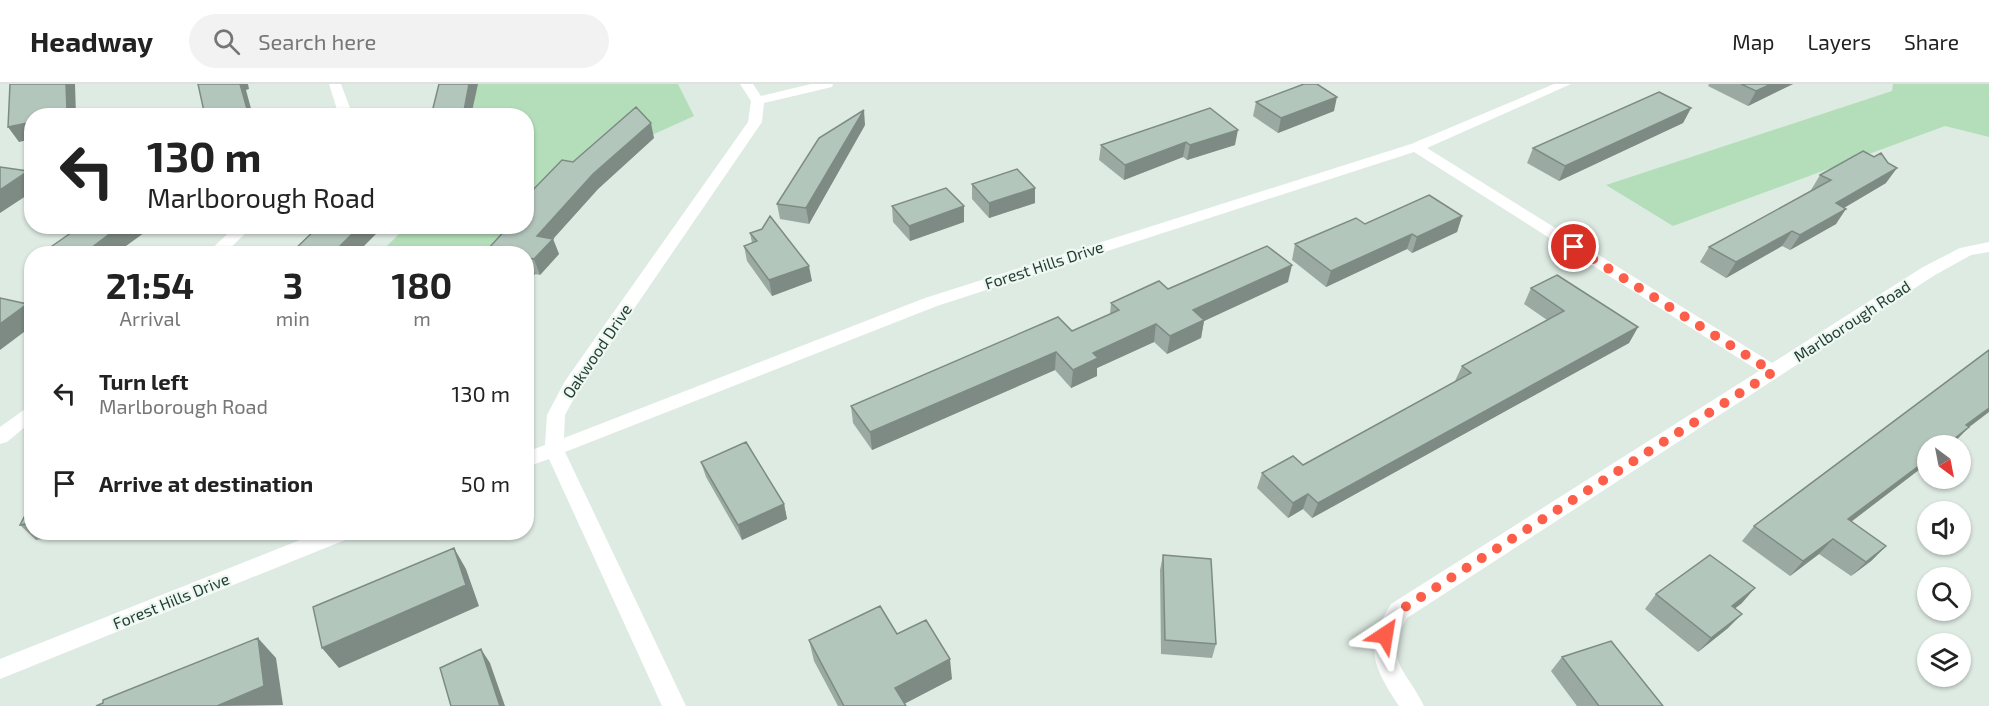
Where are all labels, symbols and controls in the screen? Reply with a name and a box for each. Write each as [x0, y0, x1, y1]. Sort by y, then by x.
search box [189, 14, 609, 68]
text: Headway [30, 24, 153, 58]
icon: search [210, 25, 243, 58]
text: Search here [258, 28, 376, 54]
text: Map [1732, 29, 1774, 54]
text: Layers [1807, 29, 1871, 54]
text: Share [1904, 29, 1959, 54]
text: 130 m [147, 130, 262, 180]
icon: left [48, 132, 126, 210]
text: Marlborough Road [147, 181, 375, 213]
pin [1548, 221, 1599, 272]
icon: arrive [1557, 230, 1590, 263]
street label: Forest Hills Drive [982, 236, 1106, 293]
text: 21:54 [106, 263, 194, 306]
text: 3 [283, 263, 303, 306]
text: 180 [392, 263, 452, 306]
street label: Marlborough Road [1790, 276, 1914, 365]
street label: Oakwood Drive [558, 300, 635, 401]
text: Arrival [119, 306, 180, 330]
text: min [276, 306, 310, 330]
text: m [413, 306, 431, 330]
text: Turn left [99, 368, 188, 394]
icon: left [48, 377, 81, 410]
text: 130 m [452, 380, 510, 406]
text: Marlborough Road [99, 394, 268, 418]
north arrow [1917, 435, 1971, 489]
map controls [1917, 435, 1971, 687]
icon: arrive [48, 467, 81, 500]
text: Arrive at destination [99, 470, 313, 496]
text: 50 m [461, 470, 510, 496]
button: sound [1917, 501, 1971, 555]
button: search [1917, 567, 1971, 621]
street label: Forest Hills Drive [110, 569, 232, 633]
position arrow [1353, 603, 1417, 667]
button: layers [1917, 633, 1971, 687]

